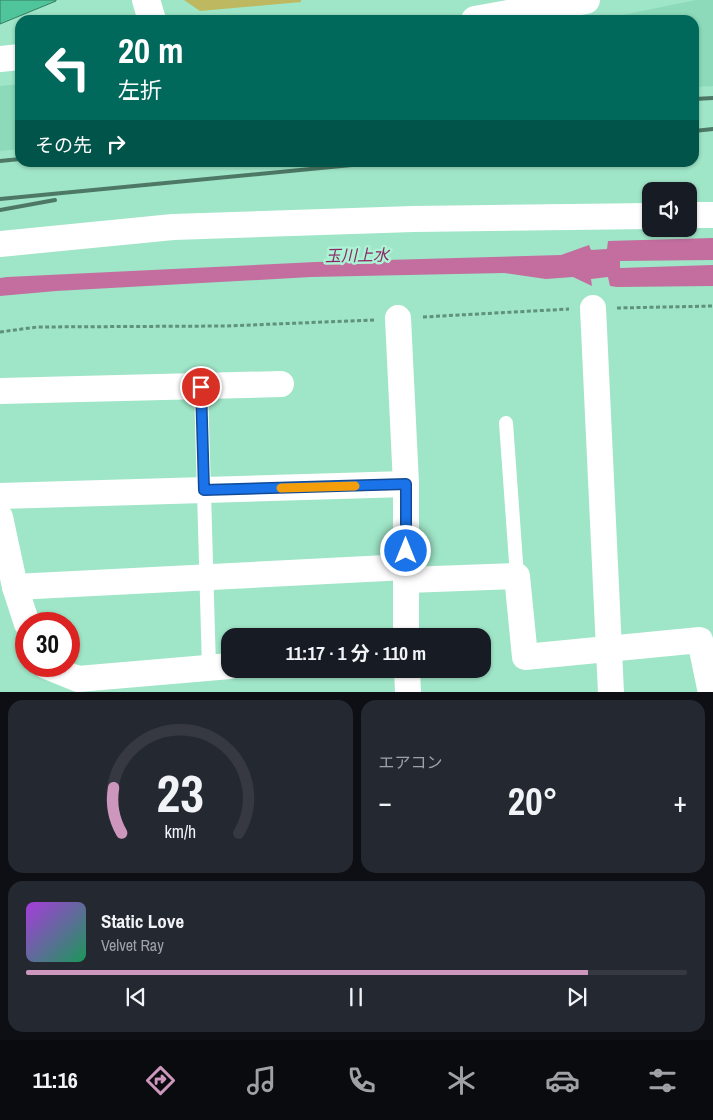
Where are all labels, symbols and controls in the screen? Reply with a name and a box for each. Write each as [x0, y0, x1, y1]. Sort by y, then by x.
text: 20 m [118, 27, 183, 74]
icon: left [35, 35, 100, 100]
text: 左折 [118, 75, 162, 105]
icon: right [102, 130, 130, 158]
text: その先 [35, 132, 92, 158]
map controls [642, 182, 697, 237]
button: sound [642, 182, 697, 237]
water label: 玉川上水 [325, 243, 391, 267]
pin [180, 366, 222, 408]
icon: arrive [187, 373, 215, 401]
position arrow [379, 524, 431, 576]
speed limit sign: 30 [15, 612, 80, 677]
text: 11:17 · 1 分 · 110 m [286, 640, 426, 666]
text: エアコン [379, 751, 443, 773]
text: 23 [157, 758, 204, 828]
text: 20° [508, 776, 558, 827]
text: − [379, 783, 392, 821]
text: + [674, 783, 687, 821]
text: km/h [164, 820, 196, 844]
text: Static Love [101, 908, 184, 934]
text: Velvet Ray [101, 934, 164, 956]
icon: previous [122, 983, 150, 1011]
icon: pause [342, 983, 370, 1011]
icon: next [563, 983, 591, 1011]
icon: directions [143, 1063, 178, 1098]
icon: music [244, 1063, 279, 1098]
icon: phone [344, 1063, 379, 1098]
icon: climate [444, 1063, 479, 1098]
icon: car [545, 1063, 580, 1098]
icon: filters [645, 1063, 680, 1098]
text: 11:16 [33, 1065, 78, 1095]

